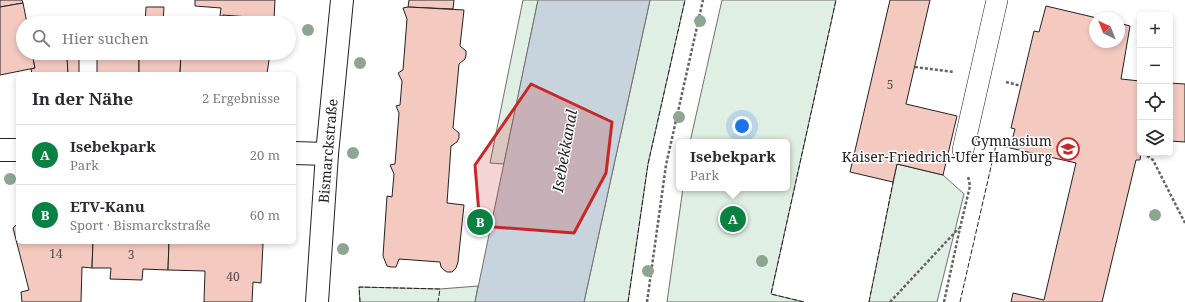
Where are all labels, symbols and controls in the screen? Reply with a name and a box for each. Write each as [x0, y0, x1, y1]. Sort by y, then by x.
north arrow [1089, 12, 1125, 48]
map controls [1137, 12, 1173, 156]
button: + [1137, 12, 1173, 48]
search box [16, 16, 296, 60]
icon: search [30, 27, 52, 49]
text: Hier suchen [62, 28, 149, 48]
button: − [1137, 48, 1173, 84]
house number: 5 [887, 76, 893, 93]
button: locate [1137, 84, 1173, 120]
text: In der Nähe [32, 87, 133, 110]
text: 2 Ergebnisse [202, 89, 280, 107]
street label: Bismarckstraße [313, 98, 342, 204]
water label: Isebekkanal [547, 107, 581, 195]
your location [732, 116, 752, 136]
button: layers [1137, 120, 1173, 156]
place label: Gymnasium Kaiser-Friedrich-Ufer Hamburg [842, 131, 1052, 166]
text: Isebekpark [70, 136, 156, 156]
school or university icon: Gymnasium Kaiser-Friedrich-Ufer Hamburg [1055, 136, 1081, 162]
popup [676, 139, 790, 191]
text: A [40, 146, 50, 164]
text: 20 m [250, 146, 280, 164]
text: Isebekpark [690, 146, 776, 166]
text: Park [70, 156, 99, 174]
text: Park [690, 166, 719, 184]
text: ETV-Kanu [70, 196, 145, 216]
pin: A [720, 204, 746, 234]
text: B [41, 206, 49, 224]
text: 60 m [250, 206, 280, 224]
pin: B [467, 207, 493, 237]
text: Sport · Bismarckstraße [70, 216, 211, 234]
house number: 14 [49, 245, 63, 262]
house number: 3 [128, 246, 135, 263]
house number: 40 [226, 268, 240, 285]

